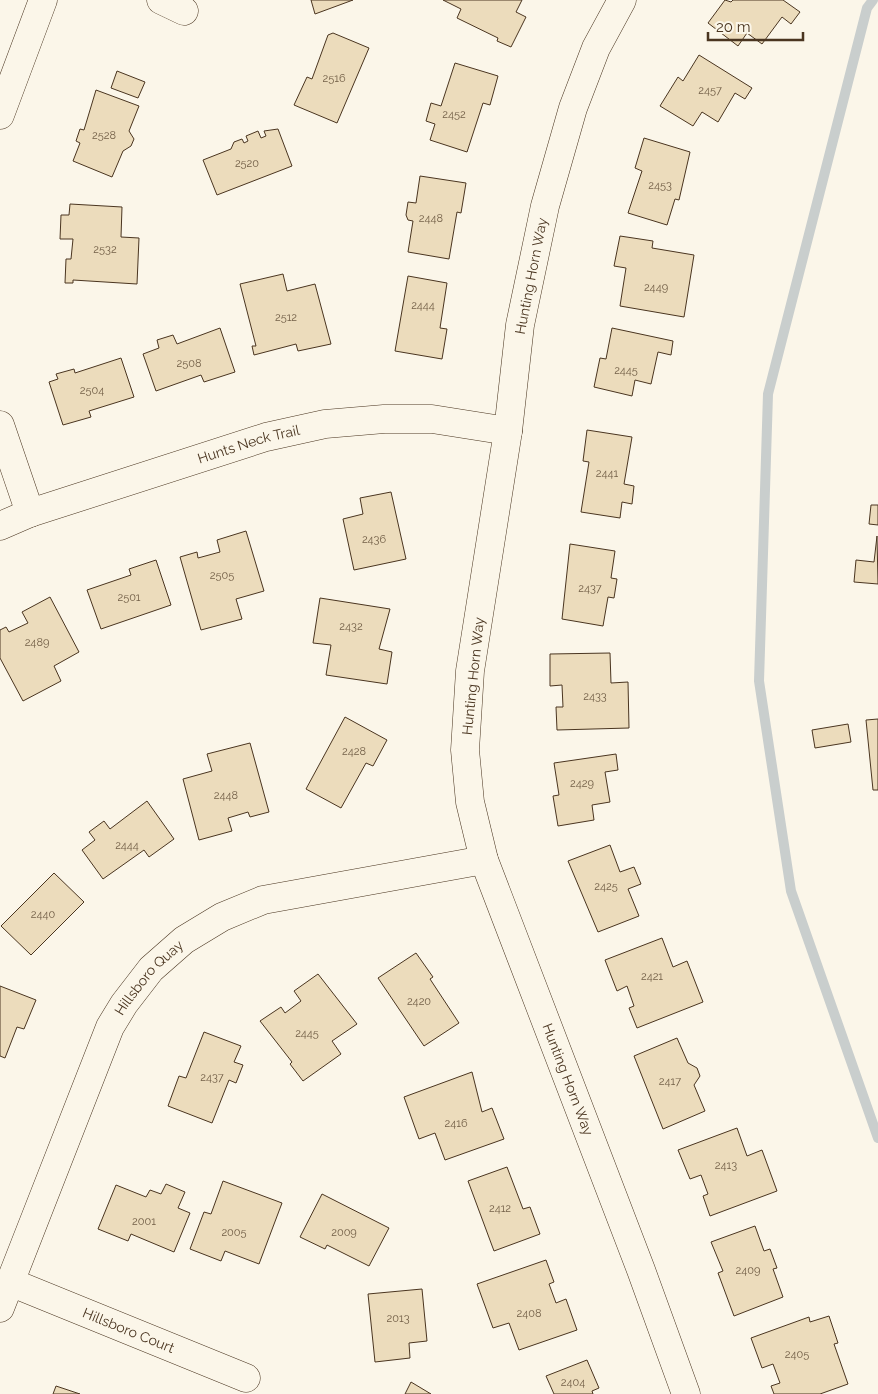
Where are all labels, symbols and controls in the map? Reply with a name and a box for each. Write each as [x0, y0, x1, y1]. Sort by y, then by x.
scale bar [708, 10, 803, 42]
text: 20 m [716, 18, 751, 36]
house number: 2516 [322, 72, 346, 85]
house number: 2457 [698, 84, 722, 97]
house number: 2452 [442, 108, 466, 121]
house number: 2528 [92, 129, 116, 142]
house number: 2520 [235, 157, 259, 170]
house number: 2453 [648, 179, 672, 192]
house number: 2448 [419, 212, 443, 225]
street label: Hunting Horn Way [512, 216, 550, 336]
house number: 2532 [93, 243, 117, 256]
house number: 2449 [644, 281, 668, 294]
house number: 2444 [411, 299, 435, 312]
house number: 2512 [275, 311, 297, 324]
house number: 2508 [177, 357, 201, 370]
house number: 2445 [614, 364, 638, 377]
house number: 2504 [80, 384, 104, 397]
street label: Hunts Neck Trail [195, 422, 301, 467]
house number: 2441 [596, 467, 619, 480]
house number: 2436 [362, 533, 386, 546]
house number: 2505 [210, 569, 234, 582]
house number: 2437 [578, 582, 602, 595]
house number: 2501 [117, 591, 141, 604]
street label: Hunting Horn Way [459, 616, 487, 736]
house number: 2432 [339, 620, 363, 633]
house number: 2489 [25, 636, 49, 649]
house number: 2433 [583, 690, 607, 703]
house number: 2428 [342, 745, 366, 758]
house number: 2429 [570, 777, 594, 790]
house number: 2448 [214, 789, 238, 802]
house number: 2444 [115, 839, 139, 852]
house number: 2425 [594, 880, 618, 893]
house number: 2440 [31, 908, 56, 921]
street label: Hillsboro Quay [111, 936, 186, 1018]
house number: 2421 [641, 970, 663, 983]
house number: 2420 [407, 995, 431, 1008]
street label: Hunting Horn Way [539, 1021, 597, 1138]
house number: 2445 [295, 1027, 319, 1040]
house number: 2437 [200, 1071, 224, 1084]
house number: 2417 [659, 1075, 681, 1088]
house number: 2416 [444, 1117, 468, 1130]
house number: 2413 [715, 1159, 737, 1172]
house number: 2412 [489, 1202, 511, 1215]
house number: 2001 [132, 1215, 156, 1228]
house number: 2005 [221, 1226, 247, 1239]
house number: 2009 [331, 1226, 357, 1239]
house number: 2409 [736, 1264, 760, 1277]
street label: Hillsboro Court [80, 1304, 177, 1356]
house number: 2408 [517, 1307, 542, 1320]
house number: 2013 [386, 1312, 410, 1325]
house number: 2405 [785, 1348, 809, 1361]
house number: 2404 [561, 1376, 585, 1389]

